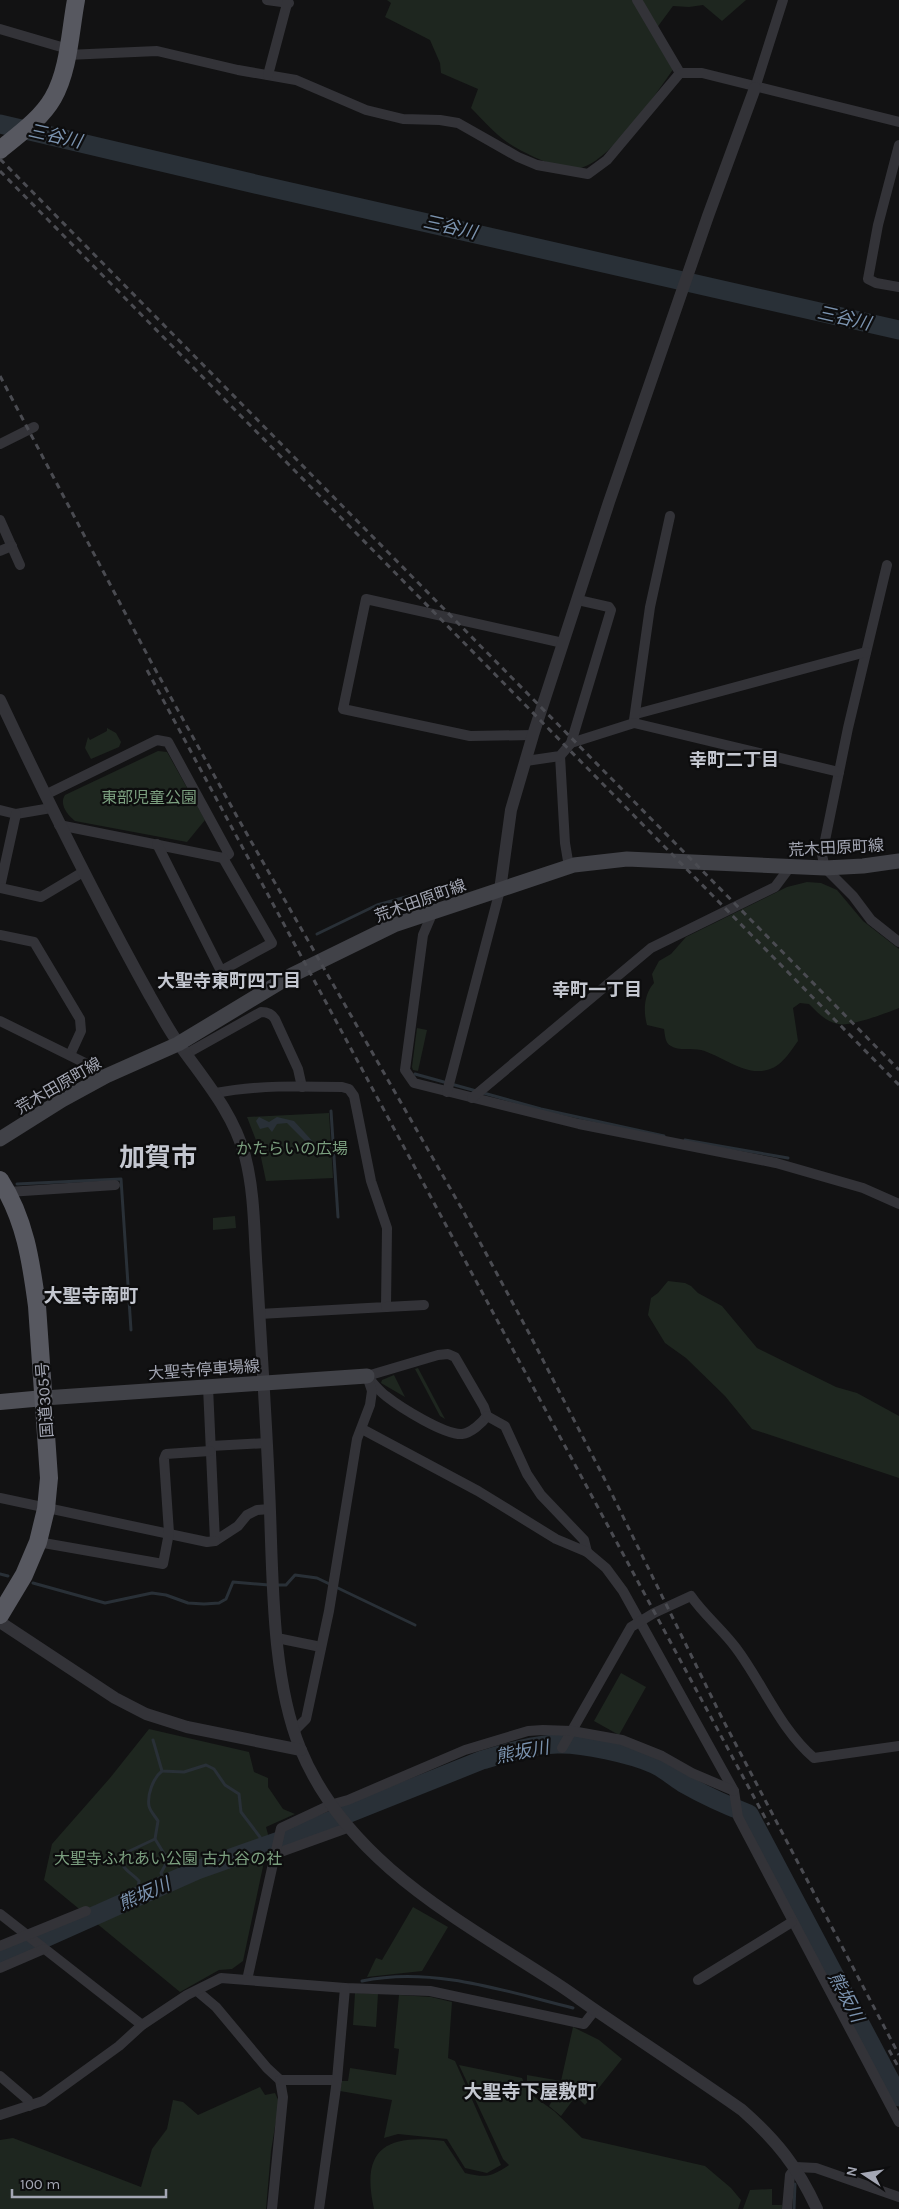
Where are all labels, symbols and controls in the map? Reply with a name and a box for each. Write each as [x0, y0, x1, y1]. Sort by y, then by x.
water label: 三谷川 [26, 119, 86, 153]
water label: 三谷川 [421, 210, 481, 244]
water label: 三谷川 [815, 301, 875, 335]
district label: 幸町二丁目 [689, 749, 779, 771]
park label: 東部児童公園 [101, 788, 197, 807]
street label: 荒木田原町線 [788, 835, 884, 859]
street label: 荒木田原町線 [372, 875, 469, 926]
district label: 大聖寺東町四丁目 [157, 970, 301, 992]
district label: 幸町一丁目 [552, 979, 642, 1001]
street label: 荒木田原町線 [12, 1053, 105, 1118]
park label: かたらいの広場 [236, 1139, 348, 1158]
district label: 加賀市 [119, 1142, 197, 1173]
district label: 大聖寺南町 [43, 1285, 139, 1307]
street label: 大聖寺停車場線 [148, 1356, 261, 1383]
street label: 国道305号 [32, 1361, 57, 1439]
water label: 熊坂川 [493, 1736, 553, 1768]
park label: 大聖寺ふれあい公園 古九谷の社 [54, 1849, 282, 1868]
water label: 熊坂川 [115, 1872, 175, 1915]
water label: 熊坂川 [824, 1968, 869, 2028]
district label: 大聖寺下屋敷町 [463, 2081, 597, 2103]
north arrow [839, 2149, 889, 2199]
text: N [842, 2165, 861, 2178]
scale bar [12, 2166, 166, 2198]
text: 100 m [20, 2175, 60, 2193]

